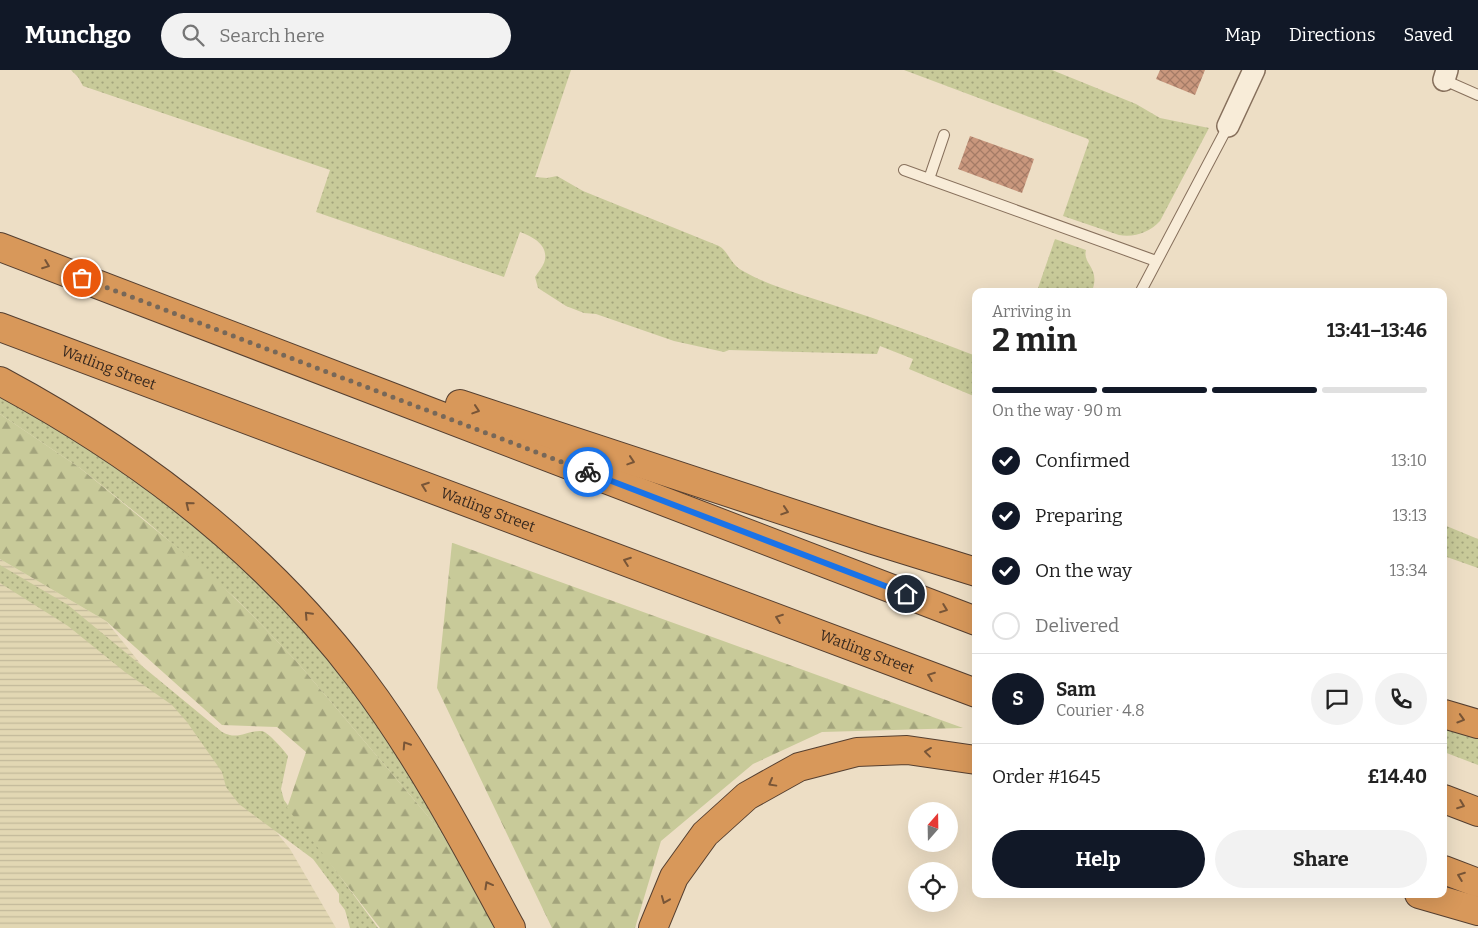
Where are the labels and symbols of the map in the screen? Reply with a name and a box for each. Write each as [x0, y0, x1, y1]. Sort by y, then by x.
pin [61, 257, 103, 299]
one-way arrow [41, 259, 49, 269]
street label: Watling Street [59, 342, 159, 394]
one-way arrow [472, 404, 480, 414]
courier [563, 447, 613, 497]
one-way arrow [626, 455, 634, 465]
one-way arrow [421, 482, 430, 492]
street label: Watling Street [438, 484, 538, 536]
one-way arrow [186, 502, 195, 510]
one-way arrow [780, 506, 789, 516]
one-way arrow [623, 557, 631, 567]
pin [885, 573, 927, 615]
one-way arrow [939, 603, 948, 613]
one-way arrow [305, 612, 314, 621]
one-way arrow [775, 614, 784, 624]
street label: Watling Street [817, 626, 917, 678]
one-way arrow [927, 671, 935, 681]
one-way arrow [1456, 713, 1465, 723]
one-way arrow [403, 741, 412, 750]
one-way arrow [924, 748, 932, 758]
one-way arrow [768, 776, 777, 786]
one-way arrow [1456, 799, 1465, 809]
north arrow [908, 802, 958, 852]
one-way arrow [1457, 872, 1466, 883]
one-way arrow [484, 881, 494, 890]
one-way arrow [660, 895, 671, 904]

